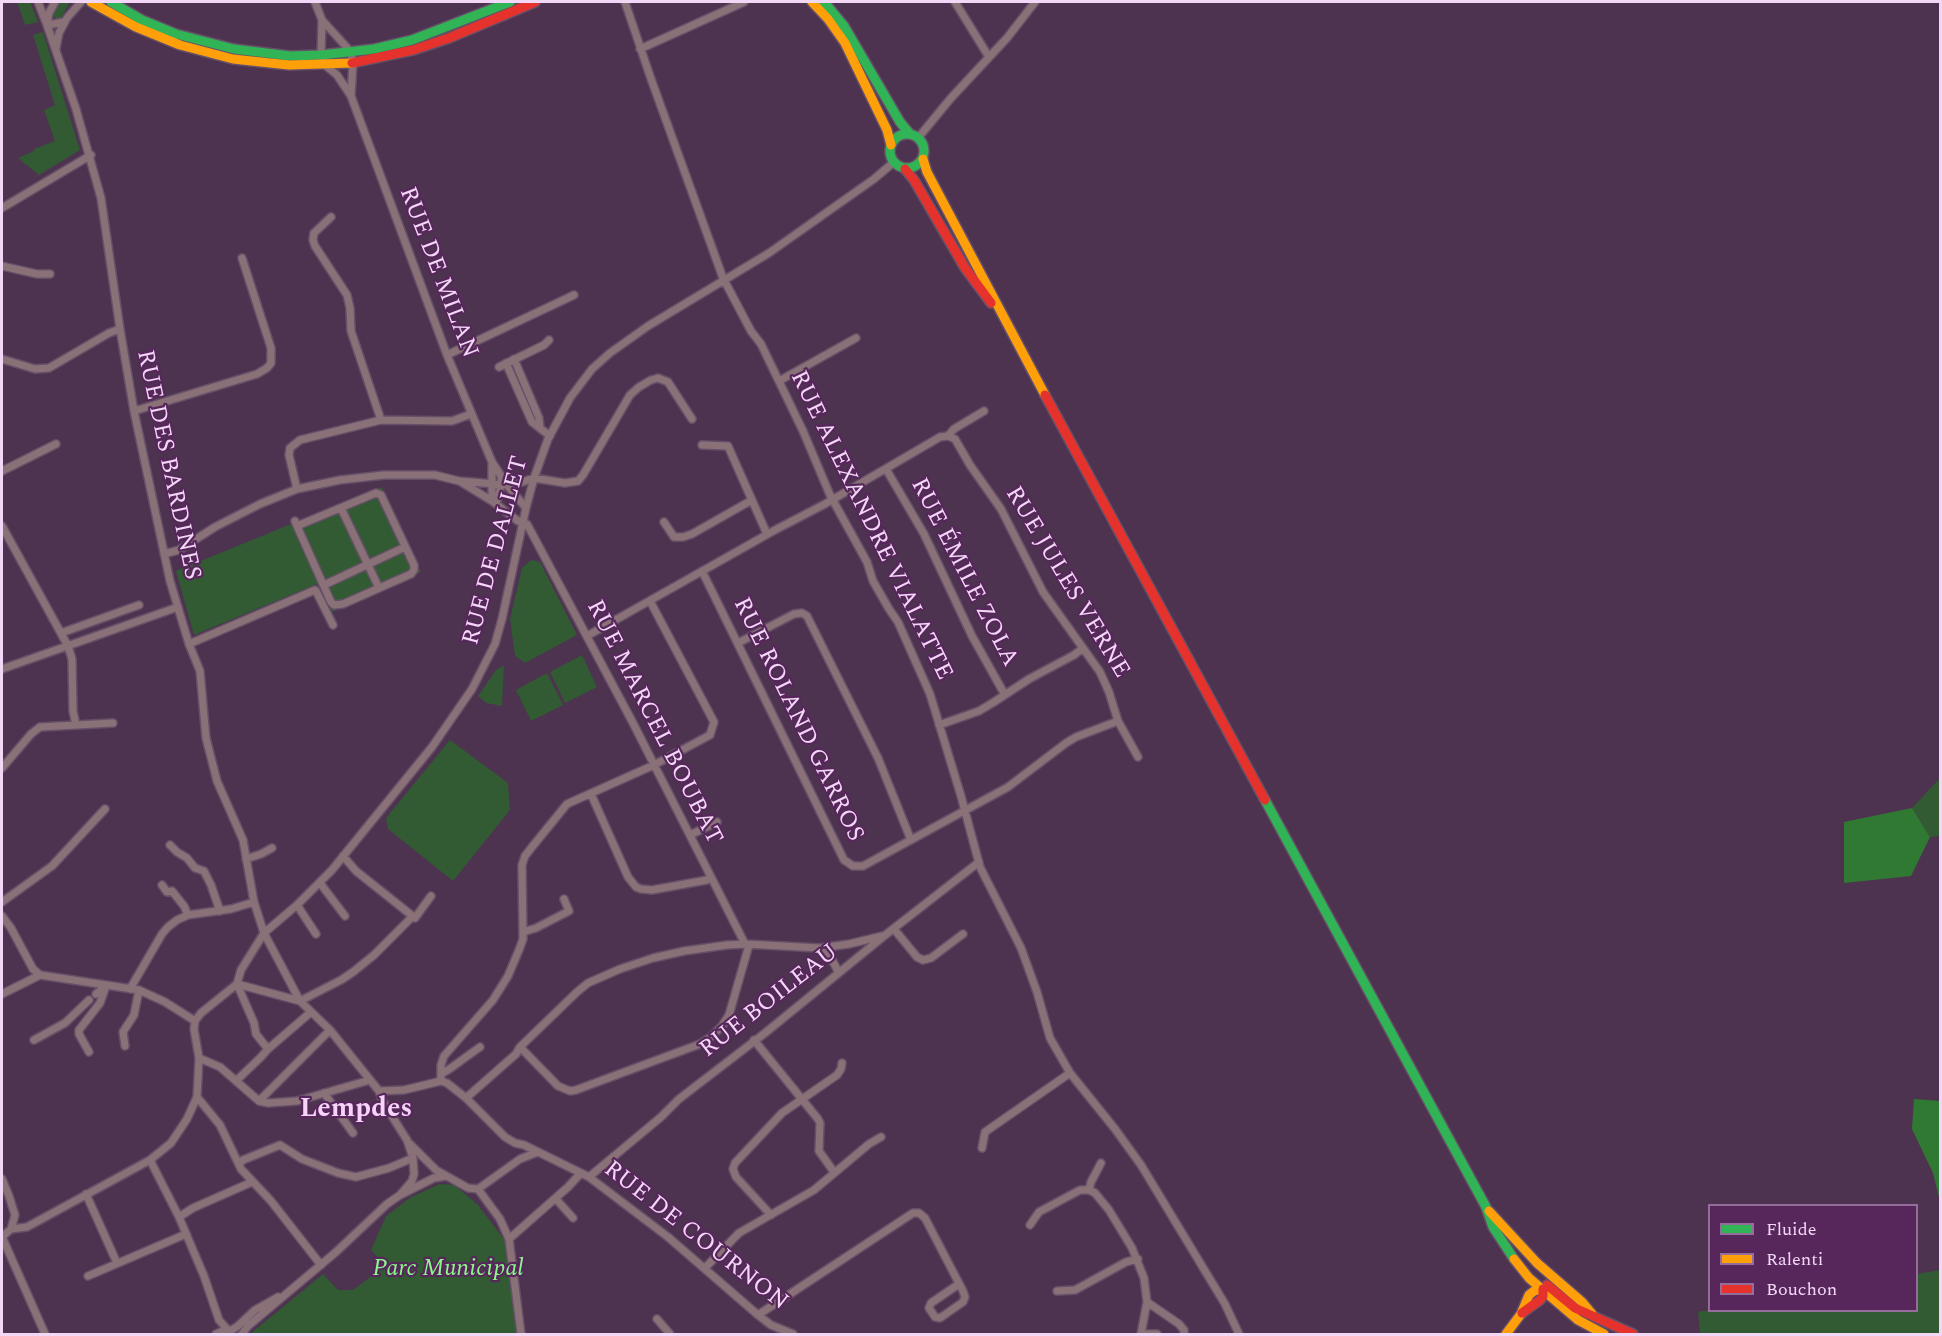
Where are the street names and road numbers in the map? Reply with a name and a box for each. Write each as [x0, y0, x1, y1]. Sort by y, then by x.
street label: RUE DE MILAN [391, 183, 483, 363]
street label: RUE DES BARDINES [129, 348, 205, 582]
street label: RUE ALEXANDRE VIALATTE [782, 367, 958, 685]
street label: RUE DE DALLET [458, 453, 536, 649]
street label: RUE ÉMILE ZOLA [903, 474, 1023, 672]
street label: RUE JULES VERNE [997, 482, 1135, 684]
street label: RUE ROLAND GARROS [725, 593, 869, 847]
street label: RUE MARCEL BOUBAT [579, 596, 727, 850]
street label: RUE BOILEAU [695, 939, 845, 1065]
street label: RUE DE COURNON [597, 1156, 793, 1318]

